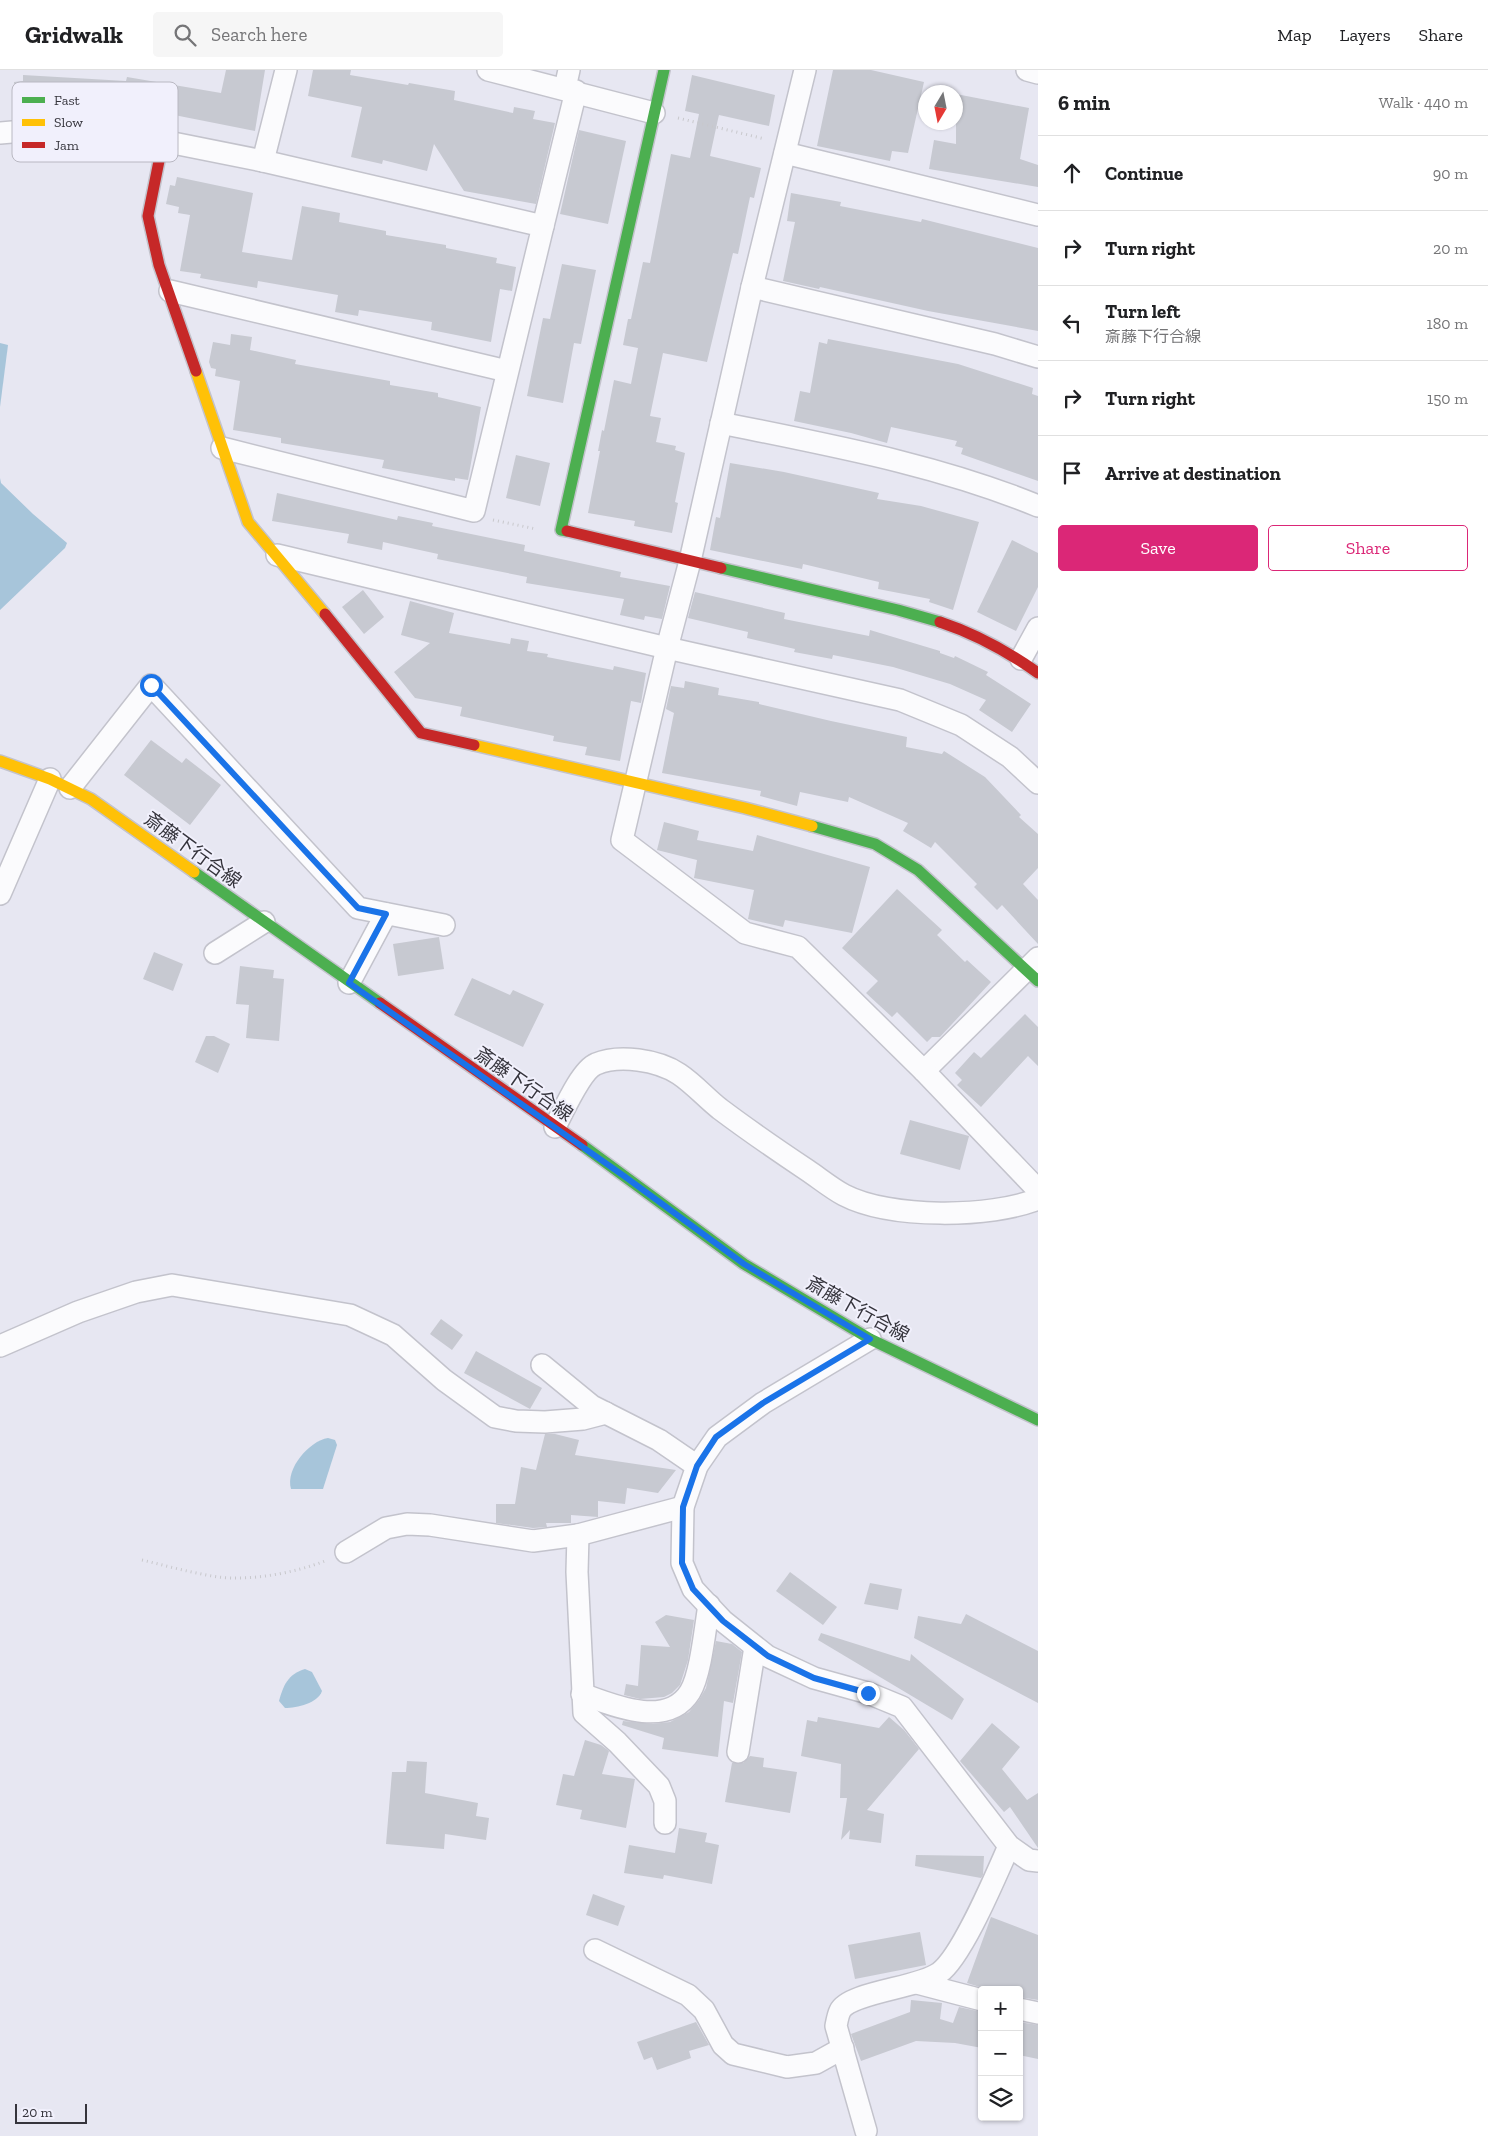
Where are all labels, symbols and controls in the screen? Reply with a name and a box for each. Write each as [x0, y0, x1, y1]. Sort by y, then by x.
search box [153, 12, 503, 57]
text: Gridwalk [25, 20, 123, 49]
icon: search [171, 21, 199, 49]
text: Search here [211, 23, 307, 46]
text: Map [1277, 24, 1312, 46]
text: Layers [1340, 24, 1391, 46]
text: Share [1419, 24, 1463, 46]
legend [12, 82, 178, 162]
north arrow [918, 85, 963, 130]
text: 6 min [1058, 90, 1110, 115]
text: Fast [54, 92, 81, 109]
text: Walk · 440 m [1379, 93, 1468, 112]
text: Slow [54, 114, 83, 131]
text: Jam [54, 137, 79, 154]
icon: ahead [1058, 159, 1086, 187]
text: Continue [1105, 162, 1183, 185]
text: 90 m [1433, 164, 1468, 183]
icon: right [1058, 234, 1086, 262]
text: Turn right [1105, 237, 1195, 260]
text: 20 m [1433, 239, 1468, 258]
text: Turn left [1105, 300, 1180, 323]
icon: left [1058, 309, 1086, 337]
text: 180 m [1427, 314, 1468, 333]
text: 斎藤下行合線 [1105, 327, 1201, 346]
icon: right [1058, 384, 1086, 412]
text: Turn right [1105, 387, 1195, 410]
text: 150 m [1427, 389, 1468, 408]
icon: arrive [1058, 459, 1086, 487]
text: Arrive at destination [1105, 462, 1281, 485]
button: Save [1058, 525, 1258, 571]
button: Share [1268, 525, 1468, 571]
route start [140, 674, 163, 697]
street label: 斎藤下行合線 [140, 807, 246, 893]
street label: 斎藤下行合線 [471, 1042, 577, 1126]
street label: 斎藤下行合線 [803, 1271, 913, 1347]
route end [857, 1682, 880, 1705]
map controls [978, 1986, 1023, 2121]
button: + [978, 1986, 1023, 2031]
button: − [978, 2031, 1023, 2076]
button: layers [978, 2076, 1023, 2121]
scale bar [15, 2101, 88, 2124]
text: 20 m [22, 2104, 53, 2121]

